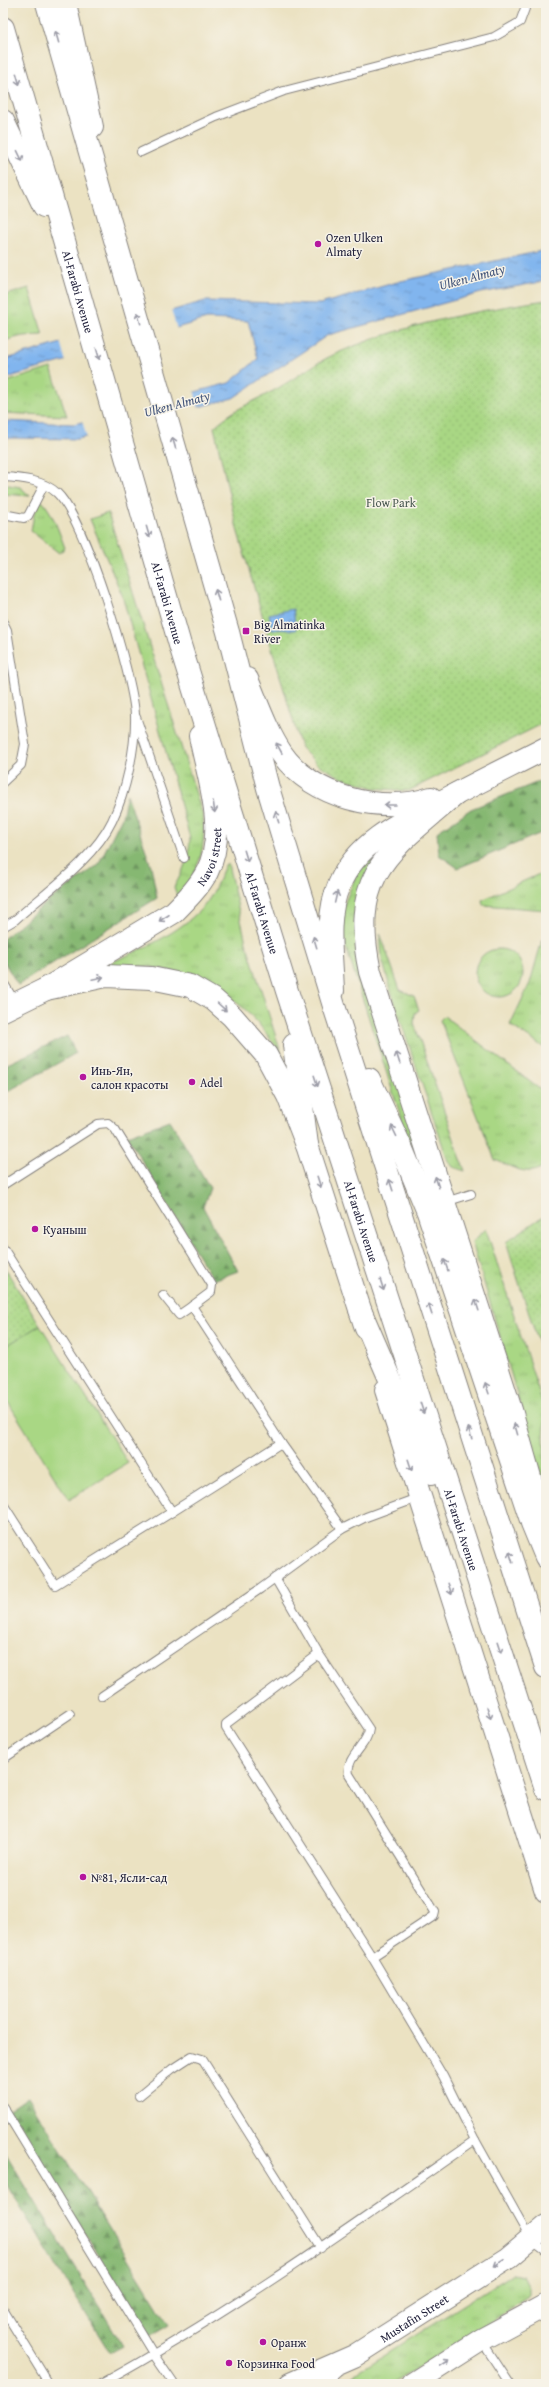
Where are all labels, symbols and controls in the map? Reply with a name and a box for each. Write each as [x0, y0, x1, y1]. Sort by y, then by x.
one-way arrow [53, 31, 60, 44]
one-way arrow [15, 73, 22, 86]
one-way arrow [17, 150, 24, 162]
place label: Ozen Ulken Almaty [326, 229, 383, 260]
marker: Ozen Ulken Almaty [313, 239, 323, 249]
street label: Al-Farabi Avenue [59, 248, 99, 335]
water label: Ulken Almaty [437, 259, 507, 295]
one-way arrow [135, 312, 142, 325]
one-way arrow [95, 348, 102, 361]
water label: Ulken Almaty [142, 386, 212, 422]
one-way arrow [170, 437, 177, 450]
park label: Flow Park [366, 494, 417, 511]
one-way arrow [145, 525, 152, 538]
street label: Al-Farabi Avenue [148, 559, 188, 647]
one-way arrow [213, 588, 220, 601]
place label: Big Almatinka River [254, 616, 325, 647]
marker: Big Almatinka River [241, 626, 251, 636]
one-way arrow [275, 742, 283, 754]
one-way arrow [210, 800, 218, 813]
one-way arrow [384, 801, 397, 809]
one-way arrow [273, 811, 280, 824]
street label: Navoi street [192, 827, 225, 889]
one-way arrow [243, 849, 250, 862]
street label: Al-Farabi Avenue [242, 869, 284, 956]
one-way arrow [332, 891, 340, 904]
one-way arrow [159, 914, 170, 922]
one-way arrow [311, 936, 318, 949]
one-way arrow [91, 974, 104, 982]
one-way arrow [217, 1003, 228, 1012]
one-way arrow [394, 1051, 401, 1064]
place label: Инь-Ян, салон красоты [91, 1062, 169, 1093]
marker: Инь-Ян, салон красоты [78, 1072, 88, 1082]
place label: Adel [200, 1074, 223, 1091]
one-way arrow [313, 1074, 320, 1087]
marker: Adel [187, 1077, 197, 1087]
one-way arrow [390, 1125, 397, 1137]
one-way arrow [316, 1175, 323, 1188]
one-way arrow [433, 1175, 440, 1188]
street label: Al-Farabi Avenue [340, 1178, 383, 1265]
one-way arrow [387, 1179, 394, 1192]
place label: Куаныш [43, 1221, 87, 1238]
marker: Куаныш [30, 1224, 40, 1234]
one-way arrow [441, 1259, 449, 1271]
one-way arrow [379, 1278, 386, 1291]
one-way arrow [473, 1299, 480, 1312]
one-way arrow [426, 1303, 433, 1316]
one-way arrow [483, 1382, 490, 1395]
one-way arrow [419, 1402, 427, 1414]
one-way arrow [512, 1423, 519, 1436]
one-way arrow [466, 1427, 474, 1439]
one-way arrow [407, 1459, 414, 1472]
street label: Al-Farabi Avenue [440, 1486, 483, 1573]
one-way arrow [506, 1551, 514, 1563]
one-way arrow [446, 1583, 454, 1595]
one-way arrow [497, 1640, 505, 1652]
one-way arrow [486, 1706, 493, 1719]
place label: №81, Ясли-сад [91, 1869, 168, 1886]
marker: №81, Ясли-сад [78, 1872, 88, 1882]
one-way arrow [494, 2259, 505, 2268]
street label: Mustafin Street [377, 2289, 452, 2346]
place label: Оранж [271, 2334, 306, 2351]
marker: Оранж [258, 2337, 268, 2347]
place label: Корзинка Food [237, 2355, 316, 2372]
marker: Корзинка Food [224, 2358, 234, 2368]
one-way arrow [439, 2359, 450, 2367]

